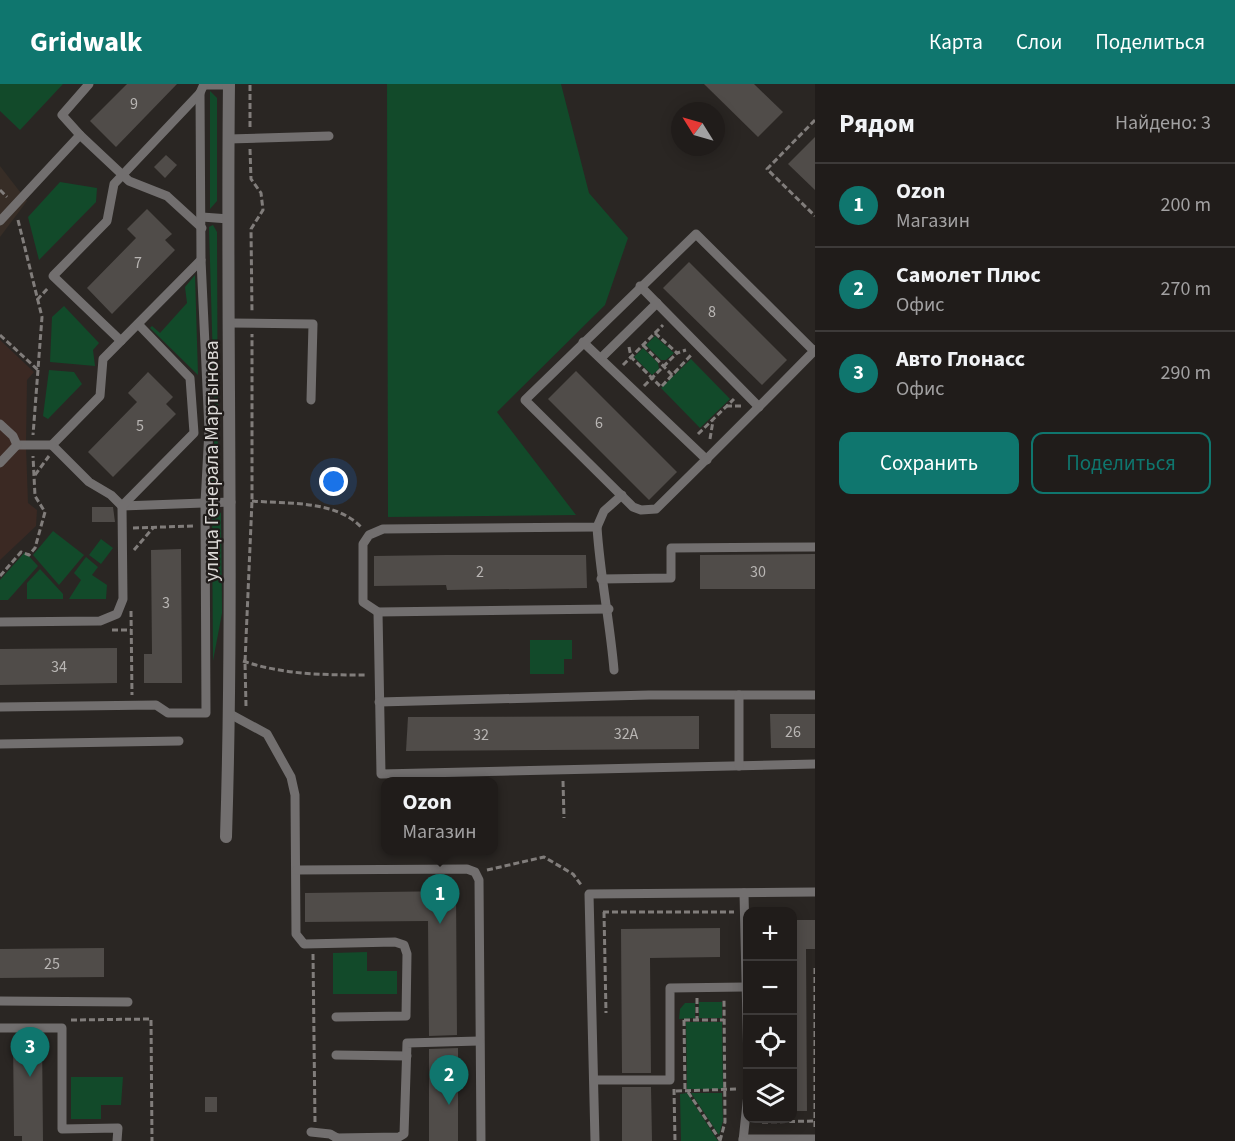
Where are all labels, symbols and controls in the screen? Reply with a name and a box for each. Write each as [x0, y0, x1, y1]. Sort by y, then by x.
text: Gridwalk [30, 22, 142, 62]
text: Карта [929, 27, 983, 57]
text: Слои [1016, 27, 1062, 57]
text: Поделиться [1095, 27, 1205, 57]
house number: 9 [130, 93, 138, 115]
north arrow [671, 102, 725, 156]
text: Рядом [839, 105, 915, 142]
text: Найдено: 3 [1115, 109, 1211, 137]
text: Ozon [896, 175, 945, 207]
text: 1 [853, 191, 864, 219]
text: 200 m [1161, 191, 1211, 219]
text: Магазин [896, 207, 970, 235]
house number: 7 [134, 252, 142, 274]
text: Самолет Плюс [896, 259, 1041, 291]
text: 2 [853, 275, 864, 303]
text: 270 m [1161, 275, 1211, 303]
text: Офис [896, 291, 944, 319]
house number: 8 [708, 301, 716, 323]
street label: улица Генерала Мартынова [198, 340, 226, 582]
text: Авто Глонасс [896, 343, 1025, 375]
text: 3 [853, 359, 864, 387]
text: 290 m [1161, 359, 1211, 387]
text: Офис [896, 375, 944, 403]
house number: 6 [595, 412, 603, 434]
house number: 5 [136, 415, 144, 437]
button: Сохранить [839, 432, 1019, 494]
button: Поделиться [1031, 432, 1211, 494]
your location [319, 467, 348, 496]
house number: 2 [476, 561, 484, 583]
house number: 30 [750, 561, 766, 583]
house number: 3 [162, 592, 170, 614]
house number: 34 [51, 656, 67, 678]
house number: 26 [785, 721, 801, 743]
house number: 32А [614, 723, 639, 745]
house number: 32 [473, 724, 489, 746]
popup [381, 777, 498, 855]
text: Ozon [403, 786, 452, 818]
text: Магазин [403, 818, 476, 846]
pin: 1 [420, 874, 460, 924]
map controls [743, 907, 797, 1123]
button: + [743, 907, 797, 961]
house number: 25 [44, 953, 60, 975]
button: − [743, 961, 797, 1015]
button: locate [743, 1015, 797, 1069]
pin: 3 [10, 1028, 50, 1077]
pin: 2 [430, 1056, 468, 1105]
button: layers [743, 1069, 797, 1123]

